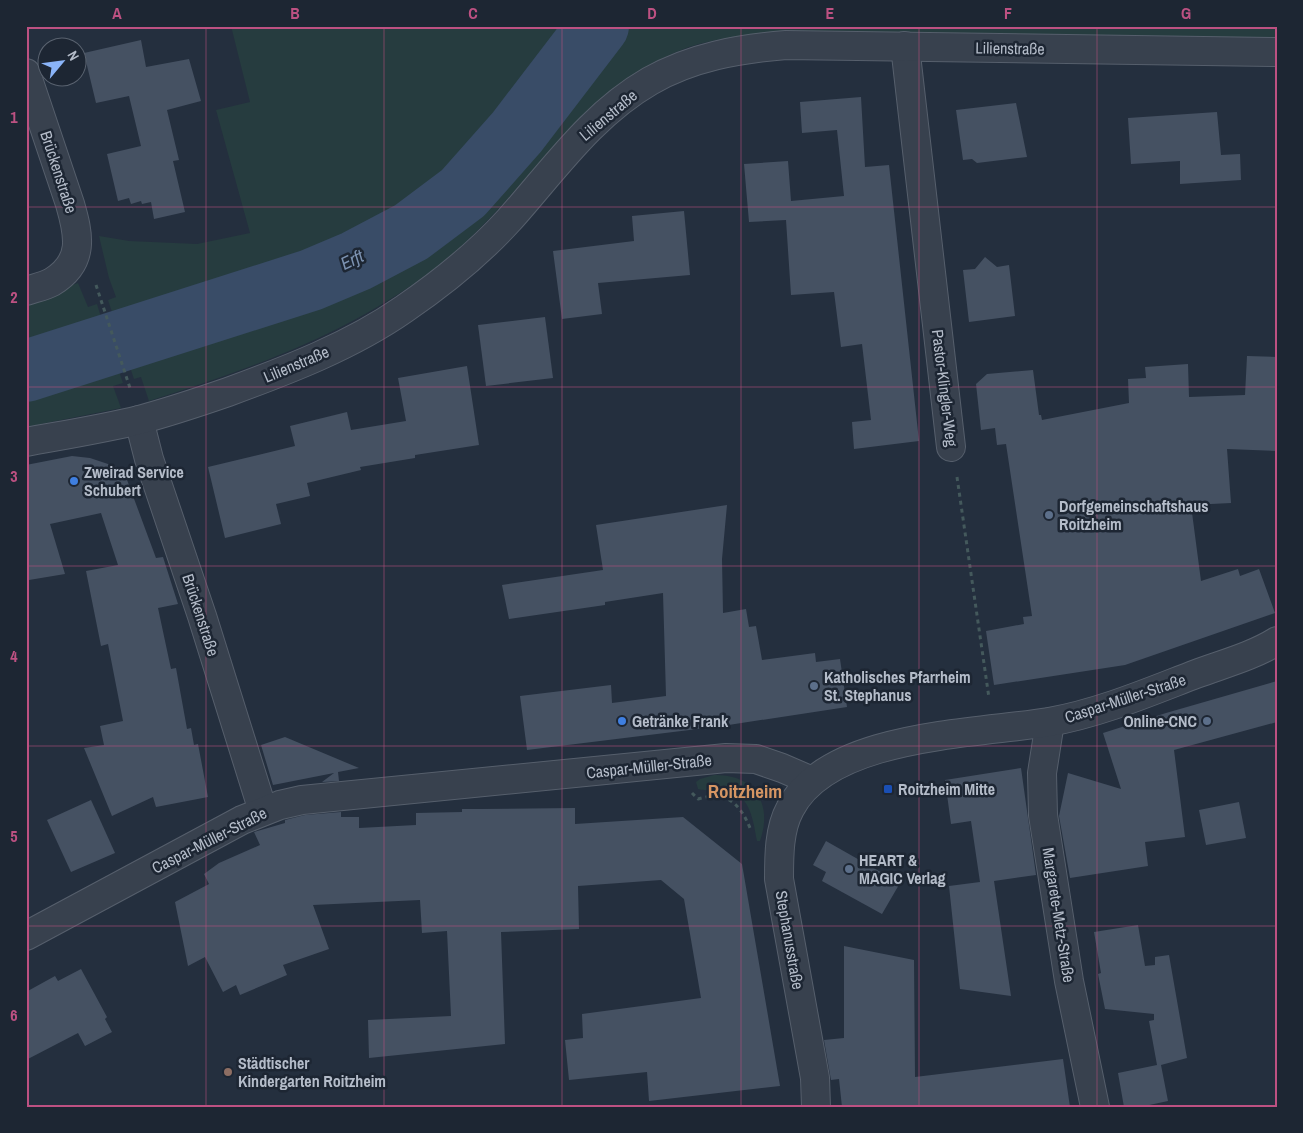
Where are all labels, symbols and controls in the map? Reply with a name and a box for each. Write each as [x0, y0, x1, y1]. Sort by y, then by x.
text: A [112, 2, 122, 24]
text: B [290, 2, 300, 24]
text: C [468, 2, 478, 24]
text: D [647, 2, 657, 24]
text: E [826, 2, 835, 24]
text: F [1004, 2, 1012, 24]
text: G [1181, 2, 1191, 24]
street label: Lilienstraße [975, 36, 1045, 60]
north arrow [38, 38, 88, 88]
text: N [63, 48, 83, 64]
street label: Lilienstraße [574, 84, 642, 146]
text: 1 [10, 106, 18, 128]
street label: Brückenstraße [35, 128, 83, 216]
water label: Erft [336, 243, 368, 276]
text: 2 [10, 286, 18, 308]
street label: Pastor-Klingler-Weg [927, 328, 963, 449]
street label: Lilienstraße [260, 340, 332, 388]
place label: Zweirad Service Schubert [84, 461, 184, 501]
text: 3 [10, 465, 18, 487]
marker: Zweirad Service Schubert [68, 475, 80, 487]
place label: Dorfgemeinschaftshaus Roitzheim [1059, 495, 1208, 535]
marker: Dorfgemeinschaftshaus Roitzheim [1043, 509, 1055, 521]
street label: Brückenstraße [177, 571, 225, 659]
text: 4 [10, 645, 18, 667]
place label: Katholisches Pfarrheim St. Stephanus [824, 666, 971, 706]
street label: Caspar-Müller-Straße [1062, 668, 1188, 728]
marker: Katholisches Pfarrheim St. Stephanus [808, 680, 820, 692]
place label: Getränke Frank [632, 710, 729, 732]
place label: Online-CNC [1123, 710, 1197, 732]
marker: Getränke Frank [616, 715, 628, 727]
marker: Online-CNC [1201, 715, 1213, 727]
street label: Caspar-Müller-Straße [585, 748, 713, 784]
district label: Roitzheim [708, 778, 782, 804]
place label: Roitzheim Mitte [898, 778, 995, 800]
marker: Roitzheim Mitte [882, 783, 894, 795]
street label: Caspar-Müller-Straße [148, 802, 270, 878]
text: 5 [10, 825, 18, 847]
street label: Margarete-Metz-Straße [1037, 846, 1081, 984]
place label: HEART & MAGIC Verlag [859, 849, 946, 889]
marker: HEART & MAGIC Verlag [843, 863, 855, 875]
street label: Stephanusstraße [770, 889, 810, 991]
text: 6 [10, 1004, 18, 1026]
place label: Städtischer Kindergarten Roitzheim [238, 1052, 386, 1092]
marker: Städtischer Kindergarten Roitzheim [222, 1066, 234, 1078]

